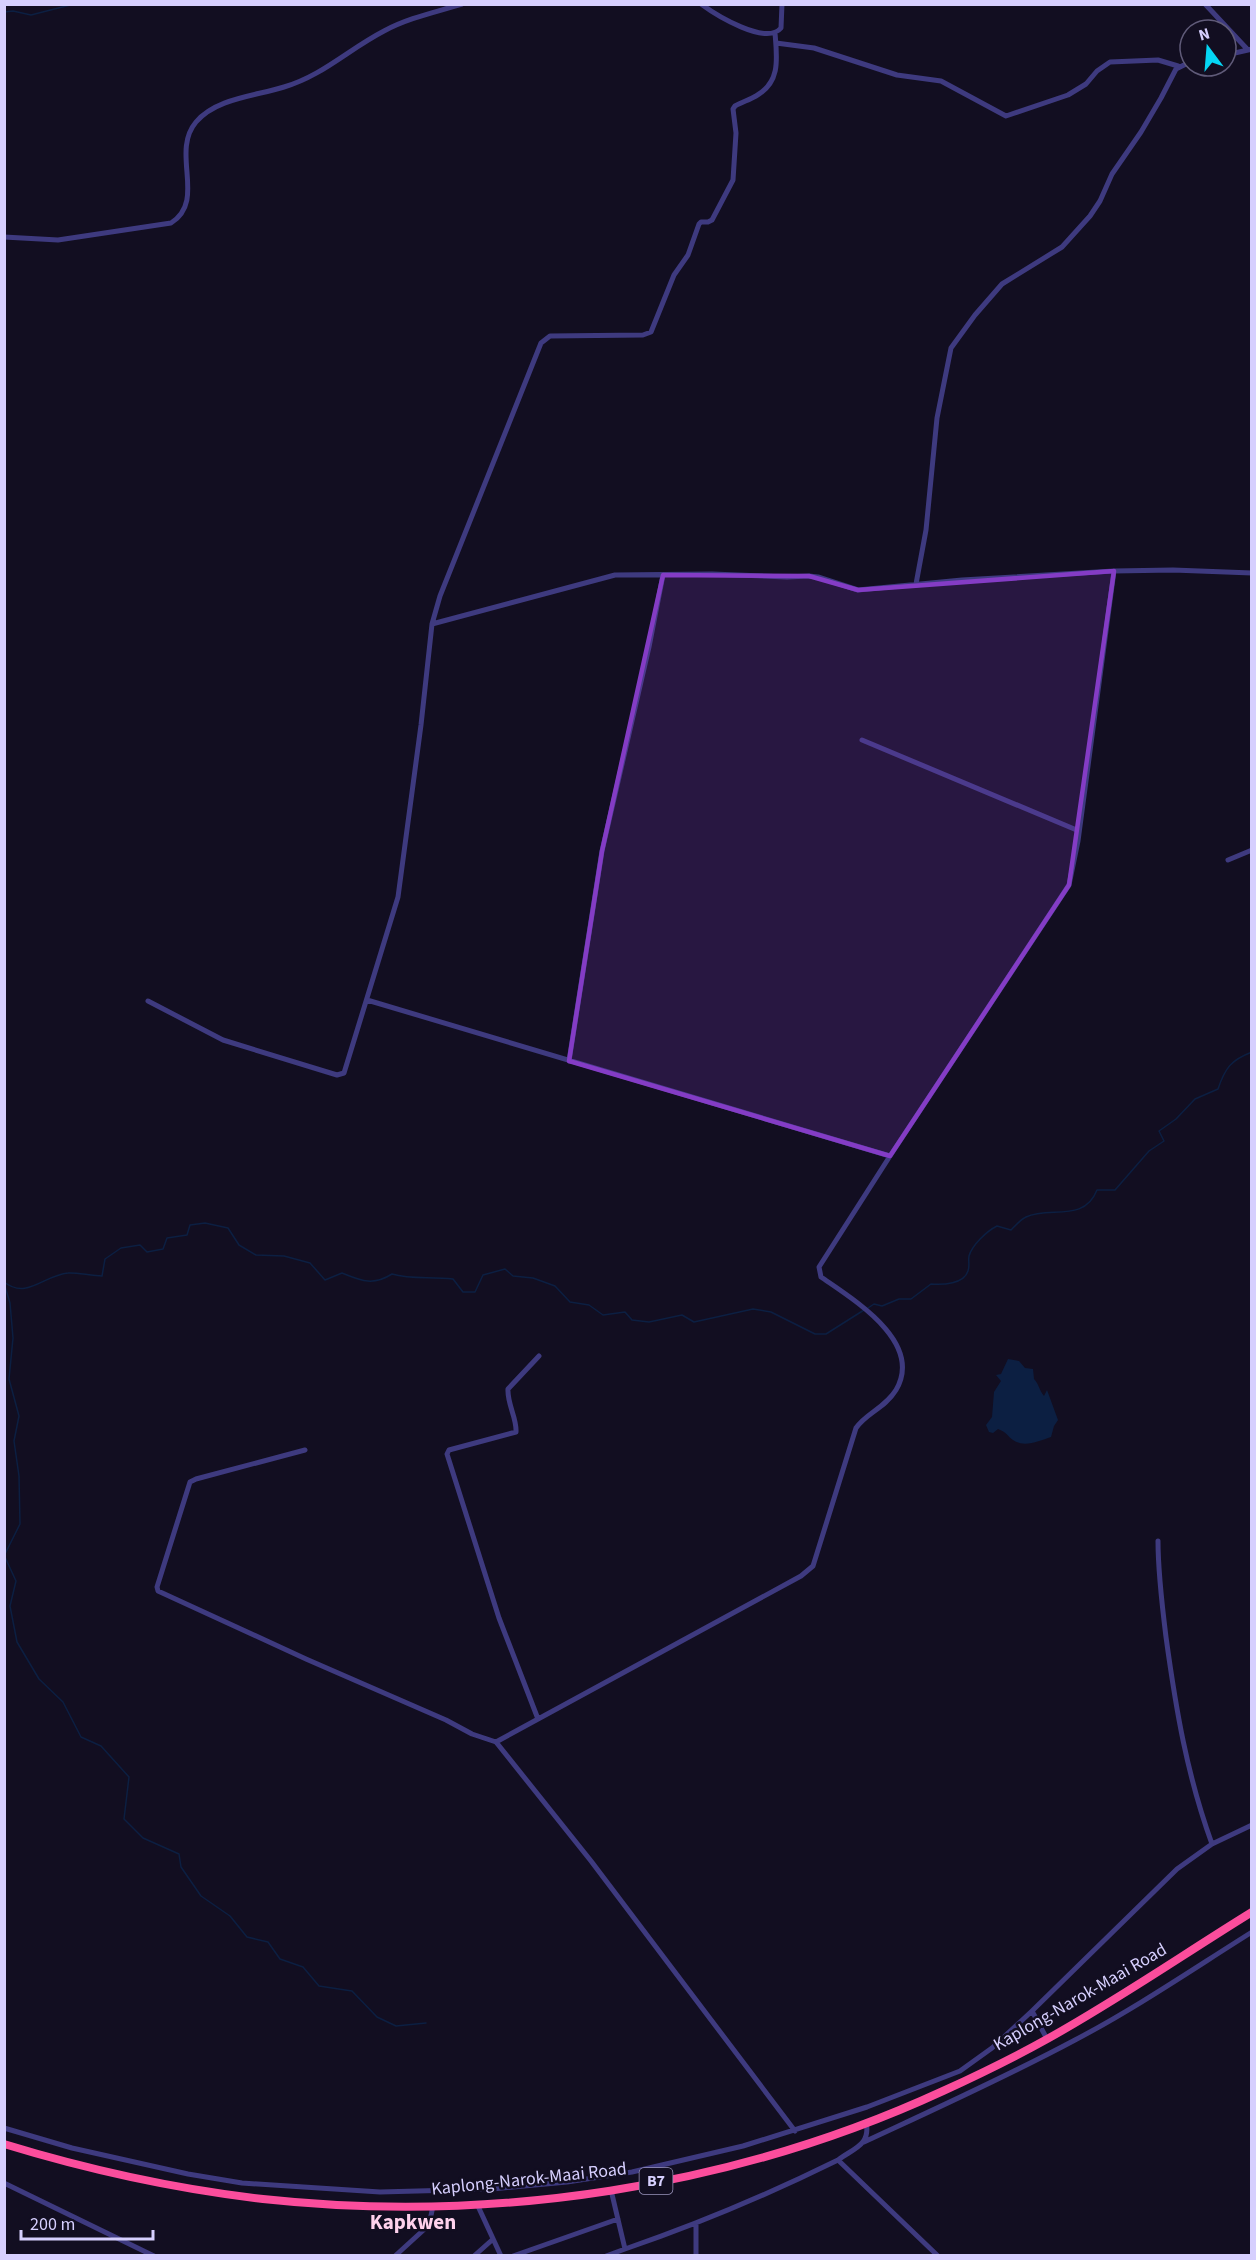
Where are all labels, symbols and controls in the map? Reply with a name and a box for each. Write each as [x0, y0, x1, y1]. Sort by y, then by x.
north arrow [1178, 18, 1238, 78]
text: N [1196, 23, 1212, 47]
street label: Kaplong-Narok-Maai Road [989, 1937, 1171, 2057]
street label: Kaplong-Narok-Maai Road [430, 2156, 628, 2202]
road number: B7 [640, 2168, 672, 2194]
scale bar [21, 2203, 153, 2241]
district label: Kapkwen [370, 2207, 456, 2237]
text: 200 m [30, 2212, 75, 2237]

